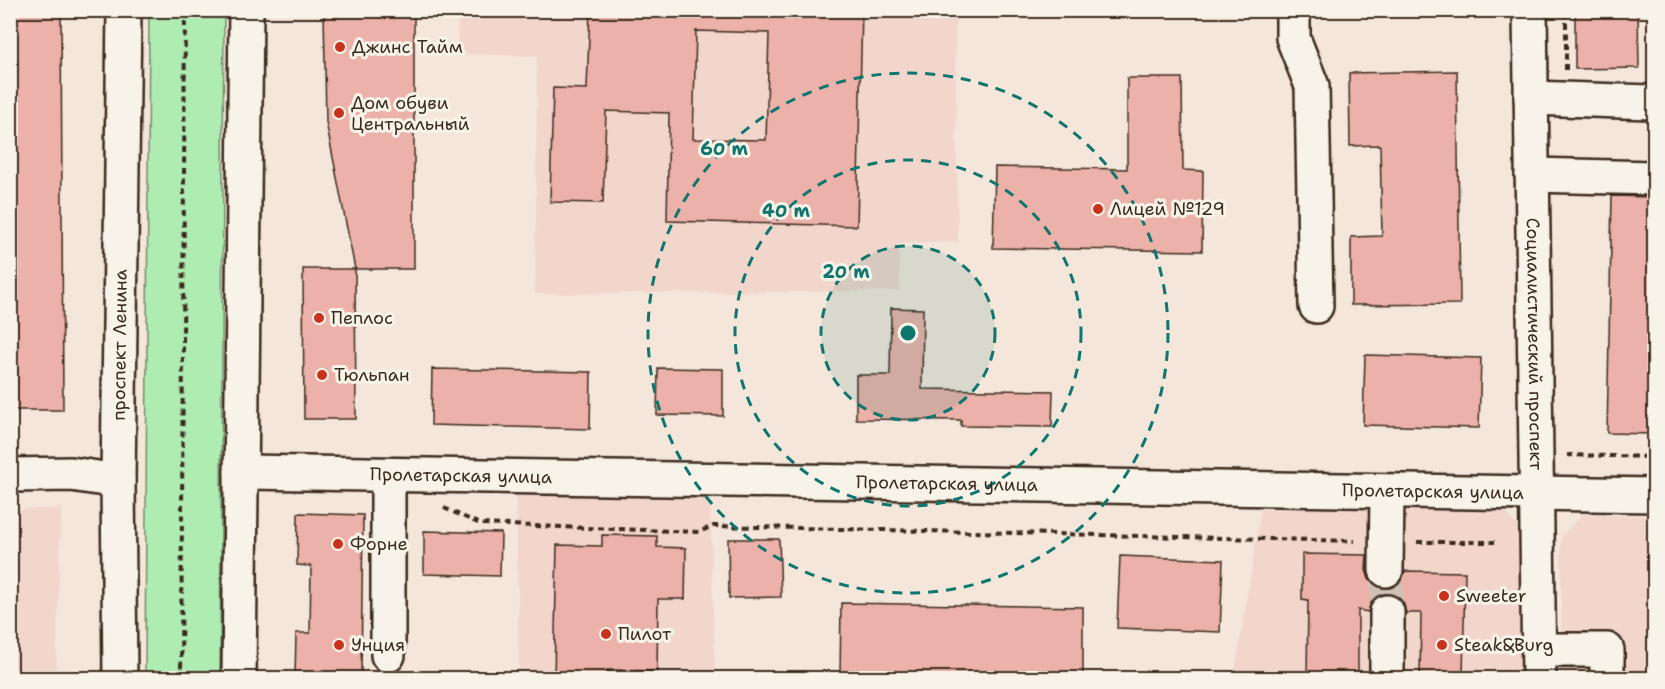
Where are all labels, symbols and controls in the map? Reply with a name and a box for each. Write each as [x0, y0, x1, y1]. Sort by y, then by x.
place label: Джинс Тайм [352, 35, 463, 59]
marker: Джинс Тайм [333, 40, 347, 54]
place label: Дом обуви Центральный [351, 91, 470, 136]
marker: Дом обуви Центральный [332, 106, 346, 120]
text: 60 m [700, 137, 748, 161]
place label: Лицей №129 [1110, 197, 1225, 221]
text: 40 m [762, 199, 810, 223]
marker: Лицей №129 [1091, 202, 1105, 216]
street label: Социалистический проспект [1521, 218, 1548, 471]
text: 20 m [822, 260, 870, 284]
street label: проспект Ленина [107, 269, 133, 421]
place label: Пеплос [331, 306, 393, 330]
marker: Пеплос [312, 311, 326, 325]
centre of rings [898, 323, 918, 343]
place label: Тюльпан [334, 363, 410, 387]
marker: Тюльпан [315, 368, 329, 382]
street label: Пролетарская улица [370, 462, 552, 489]
street label: Пролетарская улица [856, 470, 1038, 497]
street label: Пролетарская улица [1342, 478, 1524, 505]
place label: Форне [350, 532, 408, 556]
marker: Форне [331, 537, 345, 551]
place label: Sweeter [1456, 584, 1526, 608]
marker: Sweeter [1437, 589, 1451, 603]
place label: Пилот [618, 622, 672, 646]
marker: Пилот [599, 627, 613, 641]
place label: Унция [351, 633, 405, 657]
place label: Steak&Burg [1454, 633, 1554, 657]
marker: Унция [332, 638, 346, 652]
marker: Steak&Burg [1435, 638, 1449, 652]

